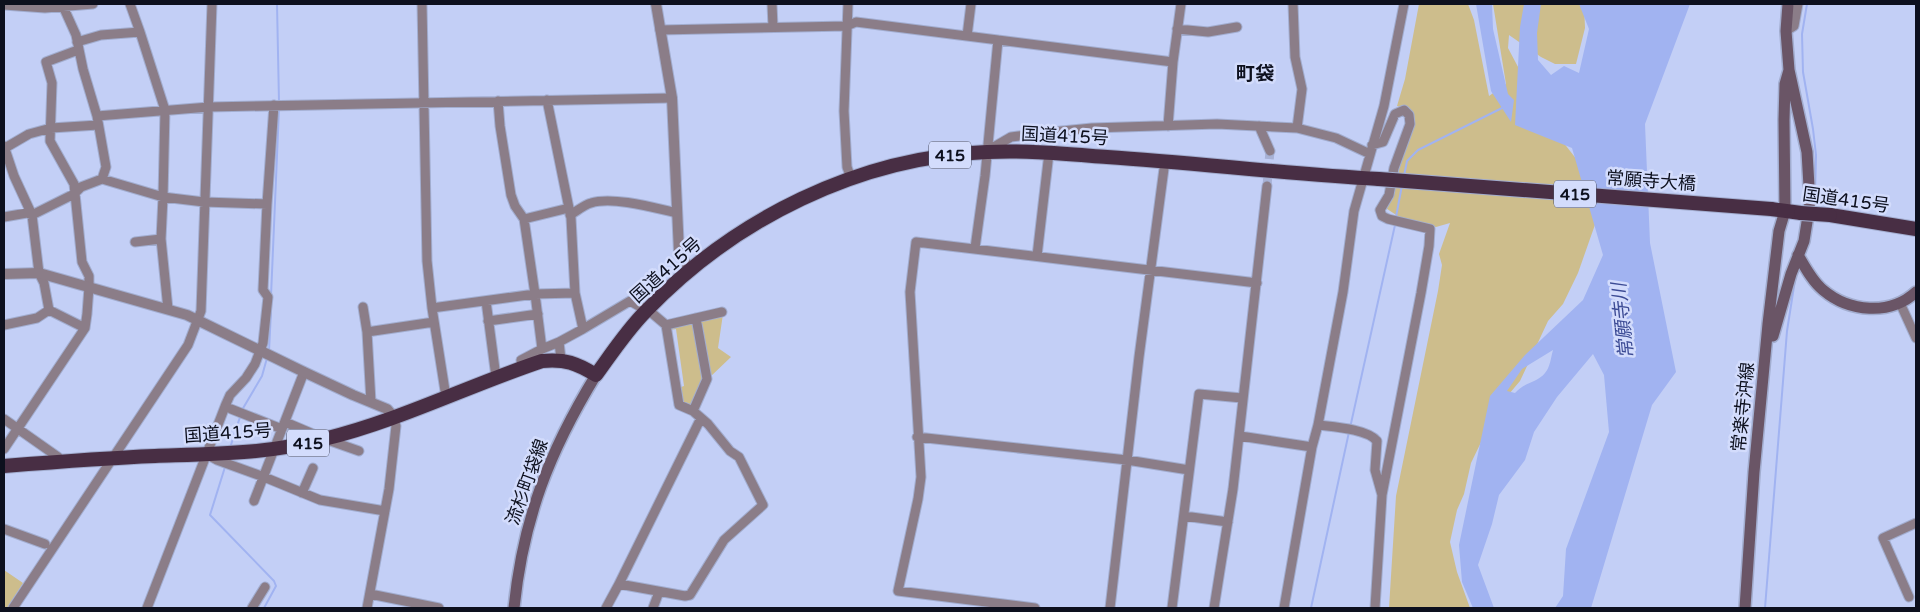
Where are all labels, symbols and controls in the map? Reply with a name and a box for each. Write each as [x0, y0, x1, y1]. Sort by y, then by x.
district label: 町袋 [1236, 63, 1274, 85]
street label: 国道415号 [1021, 123, 1109, 149]
road number: 415 [929, 142, 971, 168]
street label: 常願寺大橋 [1605, 167, 1697, 195]
road number: 415 [1554, 180, 1596, 208]
street label: 国道415号 [1801, 183, 1891, 217]
street label: 国道415号 [626, 232, 706, 308]
water label: 常願寺川 [1608, 280, 1638, 360]
street label: 常楽寺沖線 [1727, 361, 1759, 453]
street label: 国道415号 [183, 419, 273, 447]
road number: 415 [287, 429, 329, 456]
street label: 流杉町袋線 [501, 436, 553, 528]

